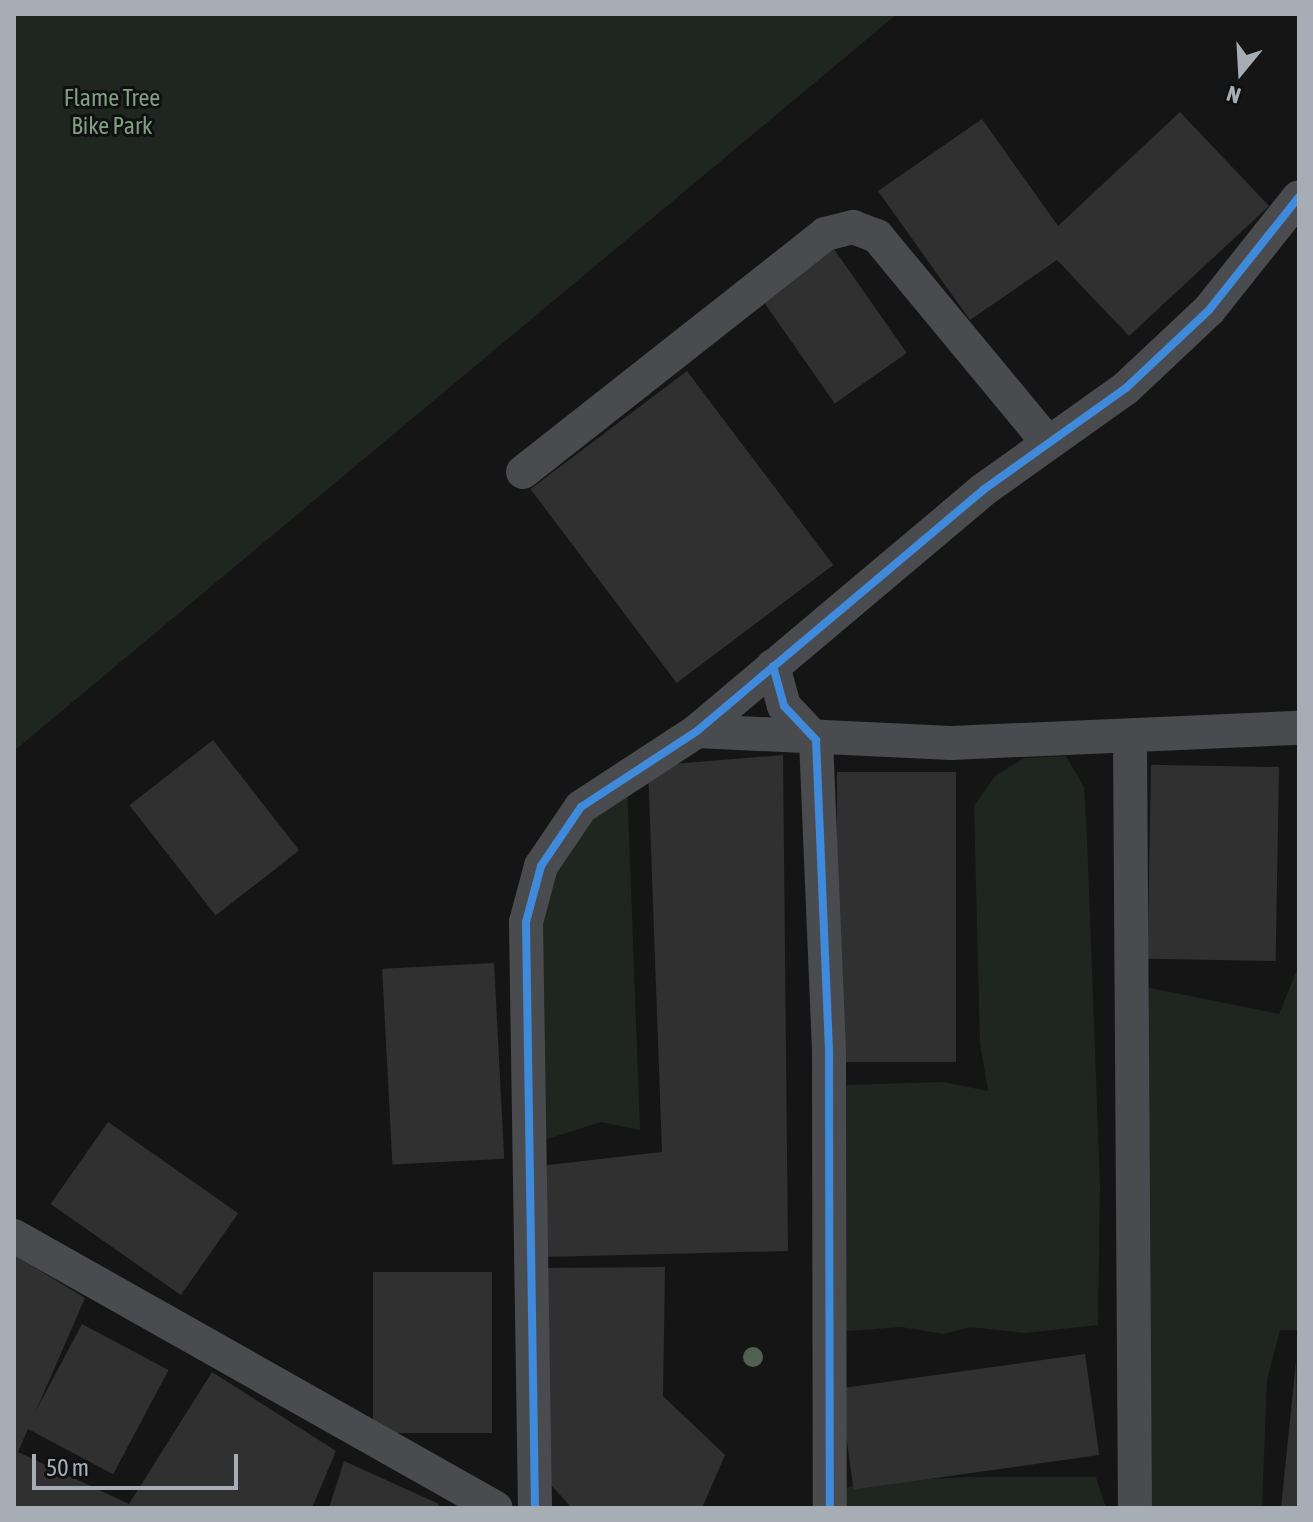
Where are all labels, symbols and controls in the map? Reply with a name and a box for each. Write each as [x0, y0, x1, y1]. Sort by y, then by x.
north arrow [1201, 32, 1281, 112]
text: N [1223, 80, 1244, 109]
park label: Flame Tree Bike Park [64, 84, 160, 140]
scale bar [36, 1438, 242, 1488]
text: 50 m [46, 1454, 89, 1481]

